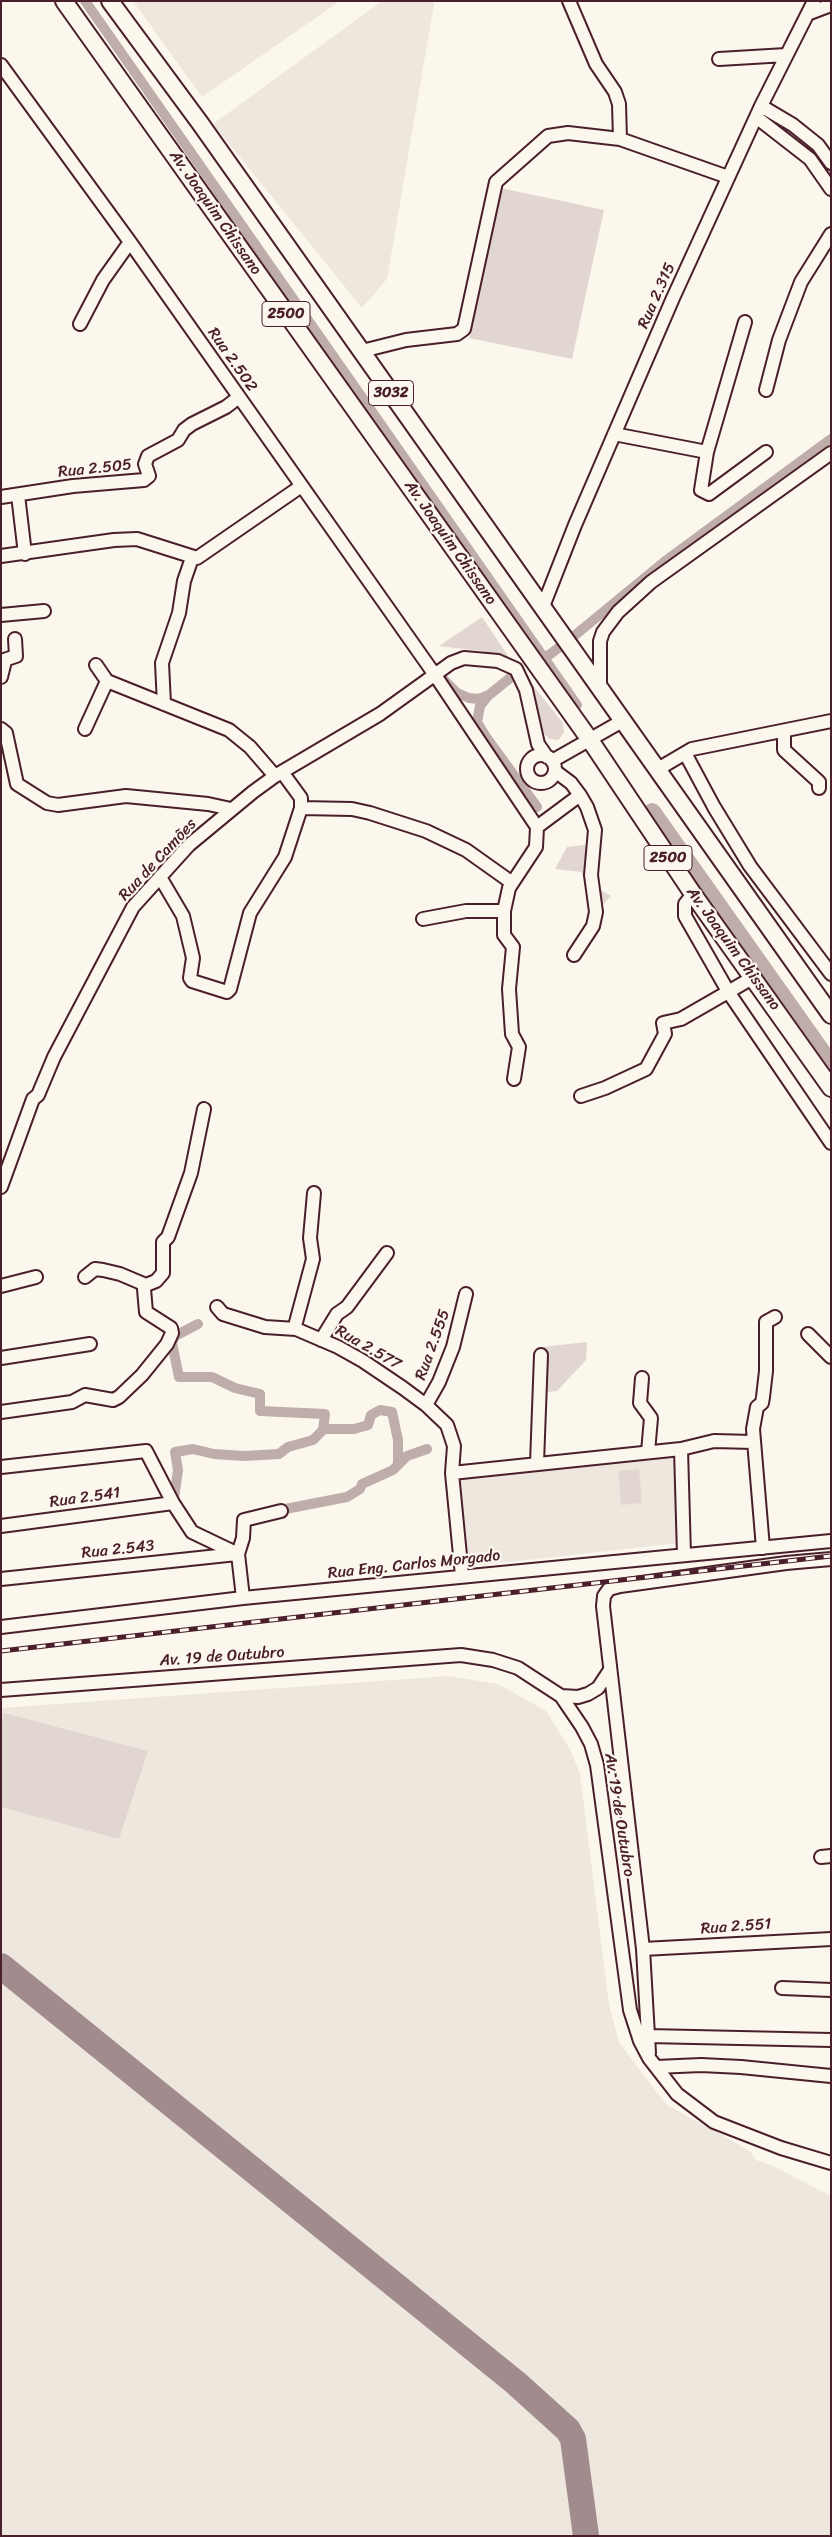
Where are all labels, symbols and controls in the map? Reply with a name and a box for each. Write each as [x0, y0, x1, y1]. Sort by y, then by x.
street label: Av. Joaquim Chissano [165, 147, 265, 279]
street label: Rua 2.315 [634, 260, 680, 332]
road number: 2500 [262, 302, 310, 326]
street label: Rua 2.502 [203, 324, 261, 396]
road number: 3032 [368, 380, 414, 406]
street label: Rua 2.505 [57, 456, 133, 482]
street label: Av. Joaquim Chissano [400, 477, 500, 609]
street label: Rua de Camões [115, 815, 201, 905]
road number: 2500 [644, 846, 692, 870]
street label: Av. Joaquim Chissano [682, 884, 784, 1014]
street label: Rua 2.555 [411, 1307, 455, 1383]
street label: Rua 2.577 [332, 1322, 404, 1374]
street label: Rua 2.541 [48, 1484, 122, 1512]
street label: Rua 2.543 [81, 1537, 155, 1563]
street label: Rua Eng. Carlos Morgado [327, 1546, 501, 1584]
street label: Av. 19 de Outubro [159, 1643, 285, 1671]
street label: Av. 19 de Outubro [600, 1752, 638, 1878]
street label: Rua 2.551 [700, 1915, 772, 1939]

